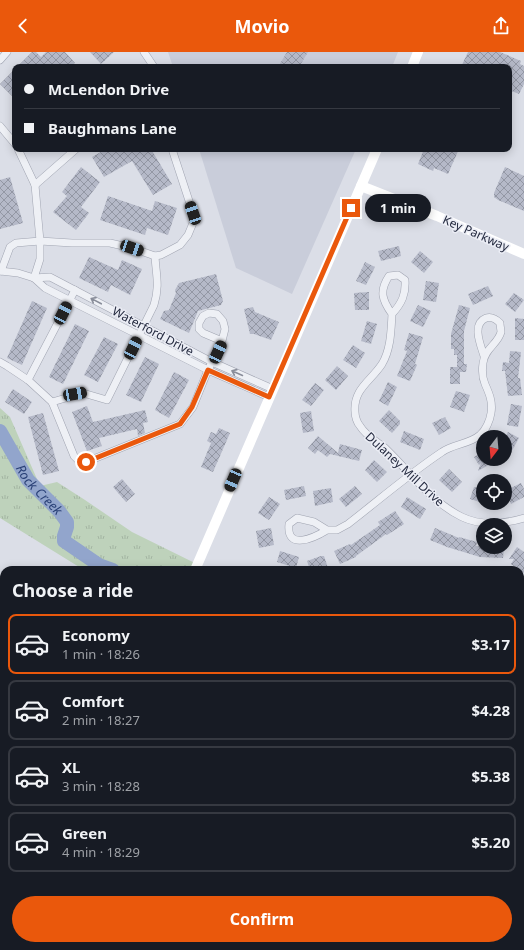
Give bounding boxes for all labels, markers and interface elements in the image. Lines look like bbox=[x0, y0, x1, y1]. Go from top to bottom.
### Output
text: Movio bbox=[235, 14, 289, 38]
icon: back bbox=[12, 15, 34, 37]
icon: share bbox=[490, 15, 512, 37]
text: McLendon Drive bbox=[48, 79, 169, 99]
text: Baughmans Lane bbox=[48, 118, 177, 138]
callout: 1 min bbox=[365, 194, 431, 222]
route end bbox=[342, 199, 360, 217]
text: 1 min bbox=[380, 199, 416, 217]
car bbox=[183, 200, 203, 226]
street label: Key Parkway bbox=[440, 211, 513, 256]
car bbox=[119, 238, 145, 258]
one-way arrow bbox=[90, 297, 102, 305]
car bbox=[52, 300, 74, 326]
street label: Waterford Drive bbox=[109, 302, 197, 360]
car bbox=[122, 335, 144, 361]
car bbox=[207, 339, 229, 365]
one-way arrow bbox=[231, 369, 243, 376]
car bbox=[62, 386, 88, 402]
street label: Dulaney Mill Drive bbox=[362, 428, 448, 510]
north arrow bbox=[476, 430, 512, 466]
map controls bbox=[476, 430, 512, 554]
route start bbox=[77, 453, 95, 471]
water label: Rock Creek bbox=[12, 461, 67, 519]
car bbox=[223, 467, 243, 493]
button: locate bbox=[476, 474, 512, 510]
button: layers bbox=[476, 518, 512, 554]
text: Choose a ride bbox=[12, 578, 133, 602]
text: Economy bbox=[62, 625, 130, 645]
icon: car bbox=[14, 626, 50, 662]
text: $3.17 bbox=[471, 634, 510, 654]
text: 1 min · 18:26 bbox=[62, 645, 140, 663]
text: Comfort bbox=[62, 691, 124, 711]
icon: car bbox=[14, 692, 50, 728]
text: $4.28 bbox=[471, 700, 510, 720]
text: 2 min · 18:27 bbox=[62, 711, 140, 729]
text: XL bbox=[62, 757, 80, 777]
icon: car bbox=[14, 758, 50, 794]
text: $5.38 bbox=[471, 766, 510, 786]
text: 3 min · 18:28 bbox=[62, 777, 140, 795]
text: Green bbox=[62, 823, 107, 843]
icon: car bbox=[14, 824, 50, 860]
text: $5.20 bbox=[471, 832, 510, 852]
text: 4 min · 18:29 bbox=[62, 843, 140, 861]
button: Confirm bbox=[12, 896, 512, 942]

